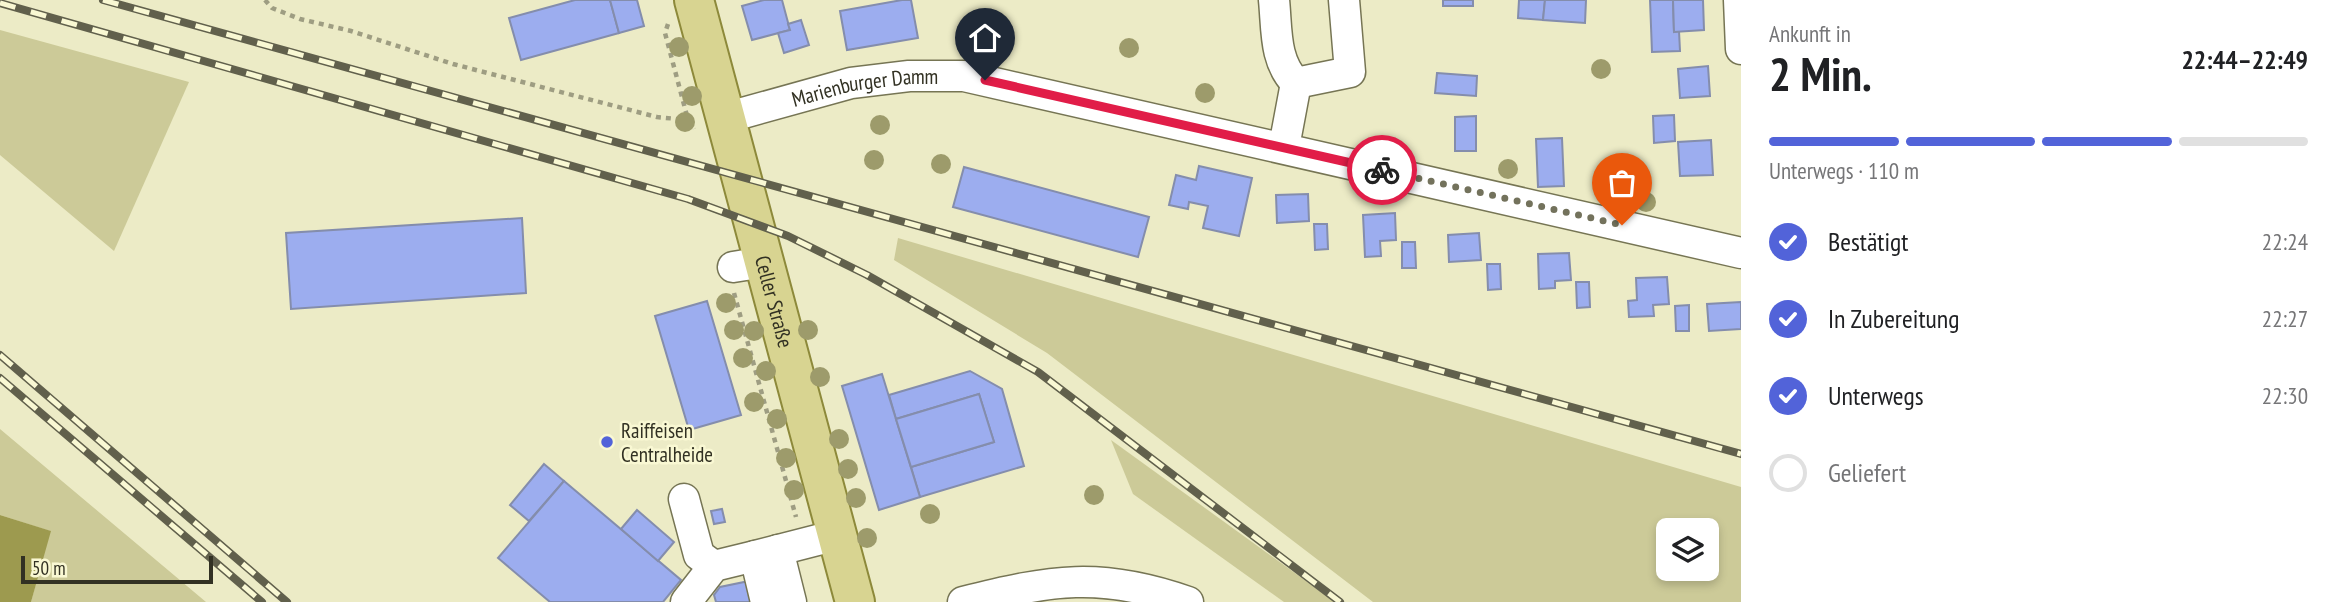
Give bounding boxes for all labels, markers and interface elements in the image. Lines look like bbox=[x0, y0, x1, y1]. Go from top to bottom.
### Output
pin bbox=[955, 8, 1015, 80]
icon: home bbox=[966, 19, 1004, 57]
text: Ankunft in bbox=[1769, 19, 1851, 48]
text: 22:44–22:49 bbox=[2181, 43, 2308, 76]
text: 2 Min. bbox=[1769, 44, 1872, 104]
street label: Marienburger Damm bbox=[788, 62, 938, 112]
courier bbox=[1347, 135, 1417, 205]
icon: bike bbox=[1363, 151, 1401, 189]
pin bbox=[1592, 153, 1652, 225]
text: Unterwegs · 110 m bbox=[1769, 156, 1919, 185]
icon: bag bbox=[1603, 164, 1641, 202]
icon: check bbox=[1769, 223, 1807, 261]
text: Bestätigt bbox=[1828, 225, 1909, 258]
text: 22:24 bbox=[2262, 227, 2308, 256]
street label: Celler Straße bbox=[749, 252, 800, 350]
icon: check bbox=[1769, 300, 1807, 338]
text: In Zubereitung bbox=[1828, 302, 1959, 335]
text: 22:27 bbox=[2262, 304, 2308, 333]
icon: check bbox=[1769, 377, 1807, 415]
text: Unterwegs bbox=[1828, 379, 1923, 412]
text: 22:30 bbox=[2262, 381, 2308, 410]
place label: Raiffeisen Centralheide bbox=[621, 417, 713, 468]
marker: Raiffeisen Centralheide bbox=[599, 434, 615, 450]
text: Geliefert bbox=[1828, 456, 1906, 489]
map controls bbox=[1656, 518, 1719, 581]
button: layers bbox=[1656, 518, 1719, 581]
scale bar bbox=[21, 553, 214, 585]
text: 50 m bbox=[32, 556, 66, 580]

